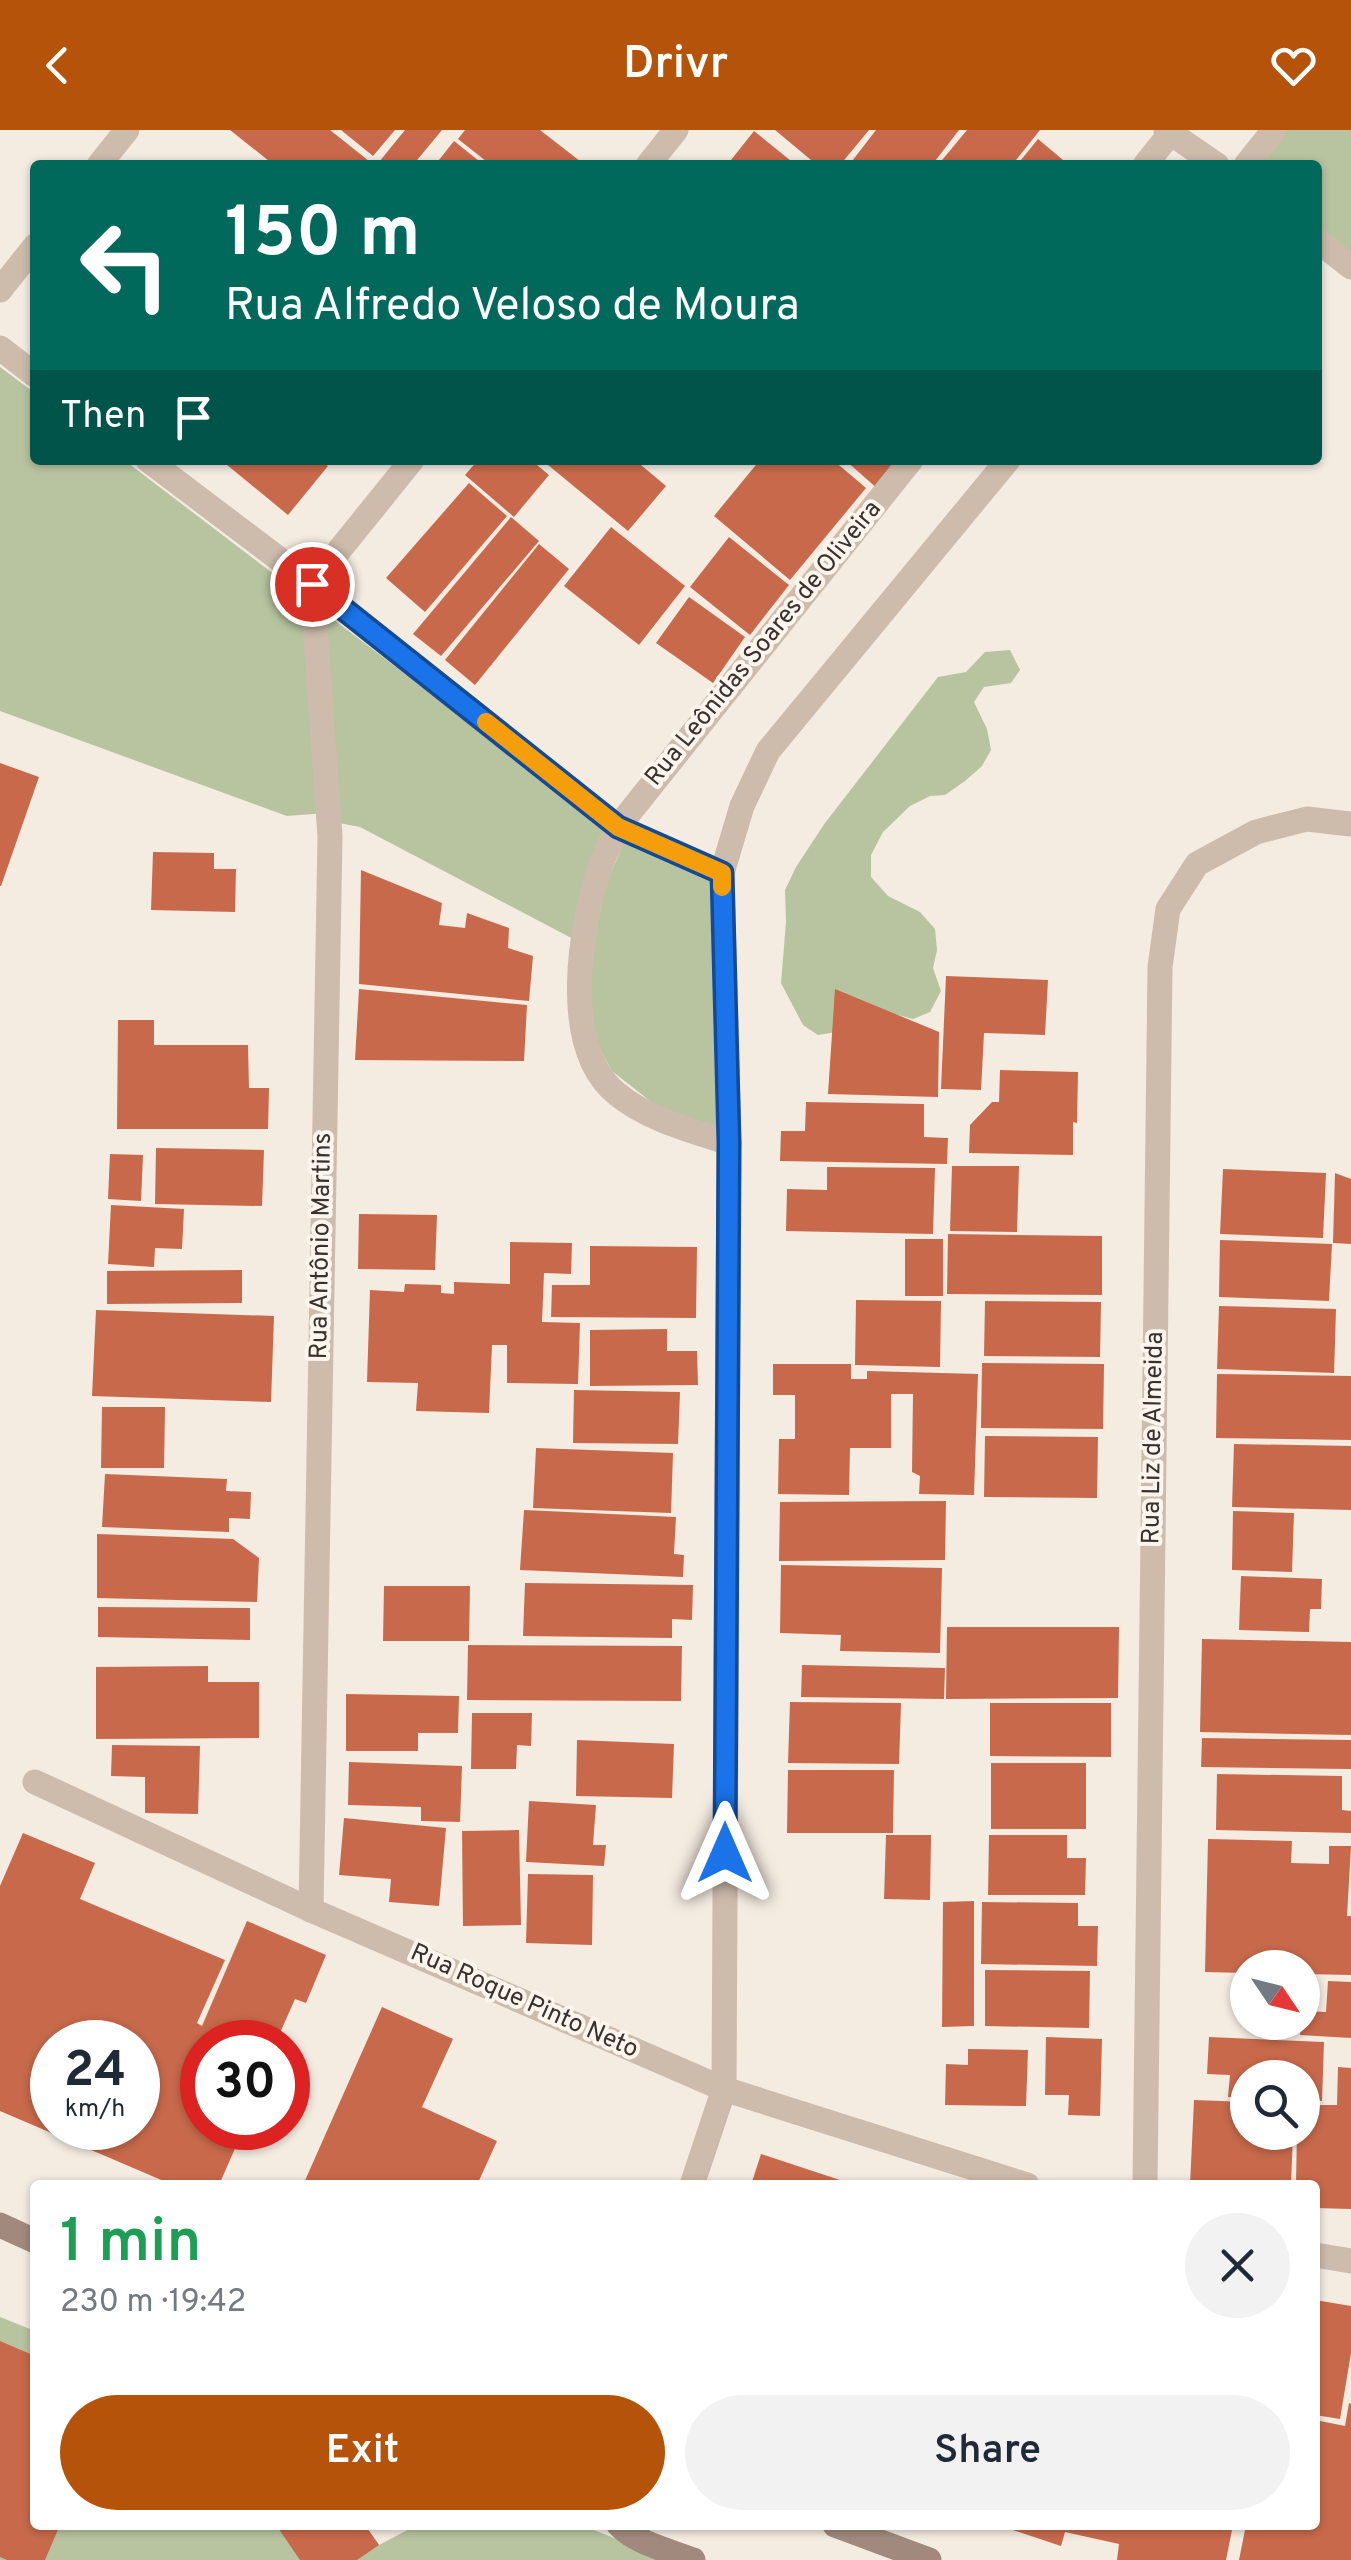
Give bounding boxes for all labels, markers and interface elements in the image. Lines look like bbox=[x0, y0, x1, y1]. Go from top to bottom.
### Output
text: Drivr bbox=[623, 37, 728, 94]
icon: back bbox=[30, 38, 85, 93]
icon: heart bbox=[1266, 38, 1321, 93]
text: 150 m bbox=[225, 192, 420, 281]
icon: left bbox=[60, 200, 190, 330]
text: Rua Alfredo Veloso de Moura bbox=[225, 279, 800, 336]
icon: arrive bbox=[166, 390, 221, 445]
text: Then bbox=[60, 393, 146, 442]
street label: Rua Leônidas Soares de Oliveira bbox=[639, 495, 889, 793]
pin bbox=[270, 542, 355, 627]
icon: arrive bbox=[285, 557, 340, 612]
street label: Rua Antônio Martins bbox=[304, 1132, 340, 1360]
street label: Rua Liz de Almeida bbox=[1136, 1331, 1172, 1545]
position arrow bbox=[673, 1801, 777, 1905]
street label: Rua Roque Pinto Neto bbox=[405, 1937, 643, 2067]
north arrow bbox=[1230, 1950, 1320, 2040]
map controls bbox=[1230, 1950, 1320, 2150]
speed limit sign: 30 bbox=[180, 2020, 310, 2150]
text: 24 bbox=[64, 2041, 126, 2104]
button: search bbox=[1230, 2060, 1320, 2150]
text: km/h bbox=[65, 2094, 125, 2126]
text: 1 min bbox=[60, 2207, 201, 2283]
button: close bbox=[1185, 2213, 1290, 2318]
text: 230 m · 19:42 bbox=[60, 2283, 246, 2323]
button: Exit bbox=[60, 2395, 665, 2510]
button: Share bbox=[685, 2395, 1290, 2510]

